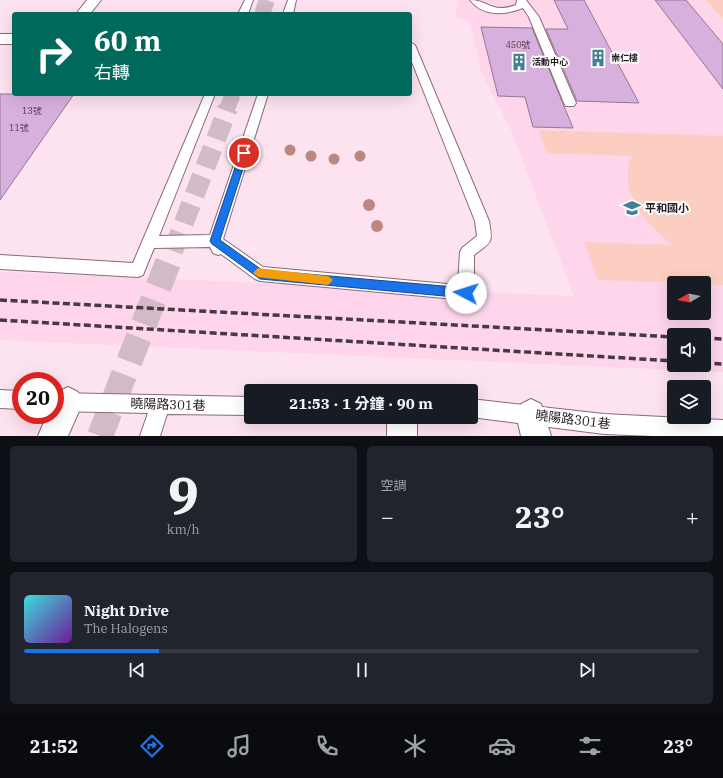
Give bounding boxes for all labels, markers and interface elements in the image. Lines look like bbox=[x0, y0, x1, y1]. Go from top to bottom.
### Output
text: 60 m bbox=[94, 22, 161, 59]
icon: right bbox=[28, 28, 80, 80]
house number: 450號 bbox=[505, 39, 531, 50]
building icon: 崇仁樓 bbox=[588, 48, 608, 68]
building icon: 活動中心 bbox=[509, 52, 529, 72]
place label: 崇仁樓 bbox=[611, 52, 638, 63]
place label: 活動中心 bbox=[532, 56, 568, 67]
text: 右轉 bbox=[94, 61, 130, 84]
house number: 13號 bbox=[22, 105, 42, 116]
house number: 11號 bbox=[9, 122, 29, 133]
pin bbox=[227, 136, 261, 170]
icon: arrive bbox=[233, 142, 255, 164]
school or university icon: 平和國小 bbox=[622, 198, 642, 218]
place label: 平和國小 bbox=[645, 201, 689, 215]
position arrow bbox=[445, 272, 487, 314]
north arrow bbox=[667, 276, 711, 320]
map controls bbox=[667, 276, 711, 424]
button: sound bbox=[667, 328, 711, 372]
speed limit sign: 20 bbox=[12, 372, 64, 424]
button: layers bbox=[667, 380, 711, 424]
text: 21:53 · 1 分鐘 · 90 m bbox=[289, 394, 433, 413]
street label: 曉陽路301巷 bbox=[130, 395, 206, 414]
street label: 曉陽路301巷 bbox=[534, 406, 611, 433]
text: 9 bbox=[168, 461, 199, 528]
text: 空調 bbox=[381, 477, 407, 494]
text: 23° bbox=[515, 497, 565, 536]
text: − bbox=[381, 502, 394, 531]
text: + bbox=[686, 502, 699, 531]
text: km/h bbox=[167, 521, 200, 538]
text: Night Drive bbox=[84, 601, 169, 620]
text: The Halogens bbox=[84, 620, 168, 637]
icon: previous bbox=[126, 659, 148, 681]
icon: pause bbox=[351, 659, 373, 681]
icon: next bbox=[576, 659, 598, 681]
icon: directions bbox=[138, 732, 166, 760]
icon: music bbox=[225, 732, 253, 760]
icon: phone bbox=[313, 732, 341, 760]
icon: climate bbox=[401, 732, 429, 760]
icon: car bbox=[488, 732, 516, 760]
icon: filters bbox=[576, 732, 604, 760]
text: 21:52 bbox=[30, 735, 78, 758]
text: 23° bbox=[663, 735, 693, 758]

